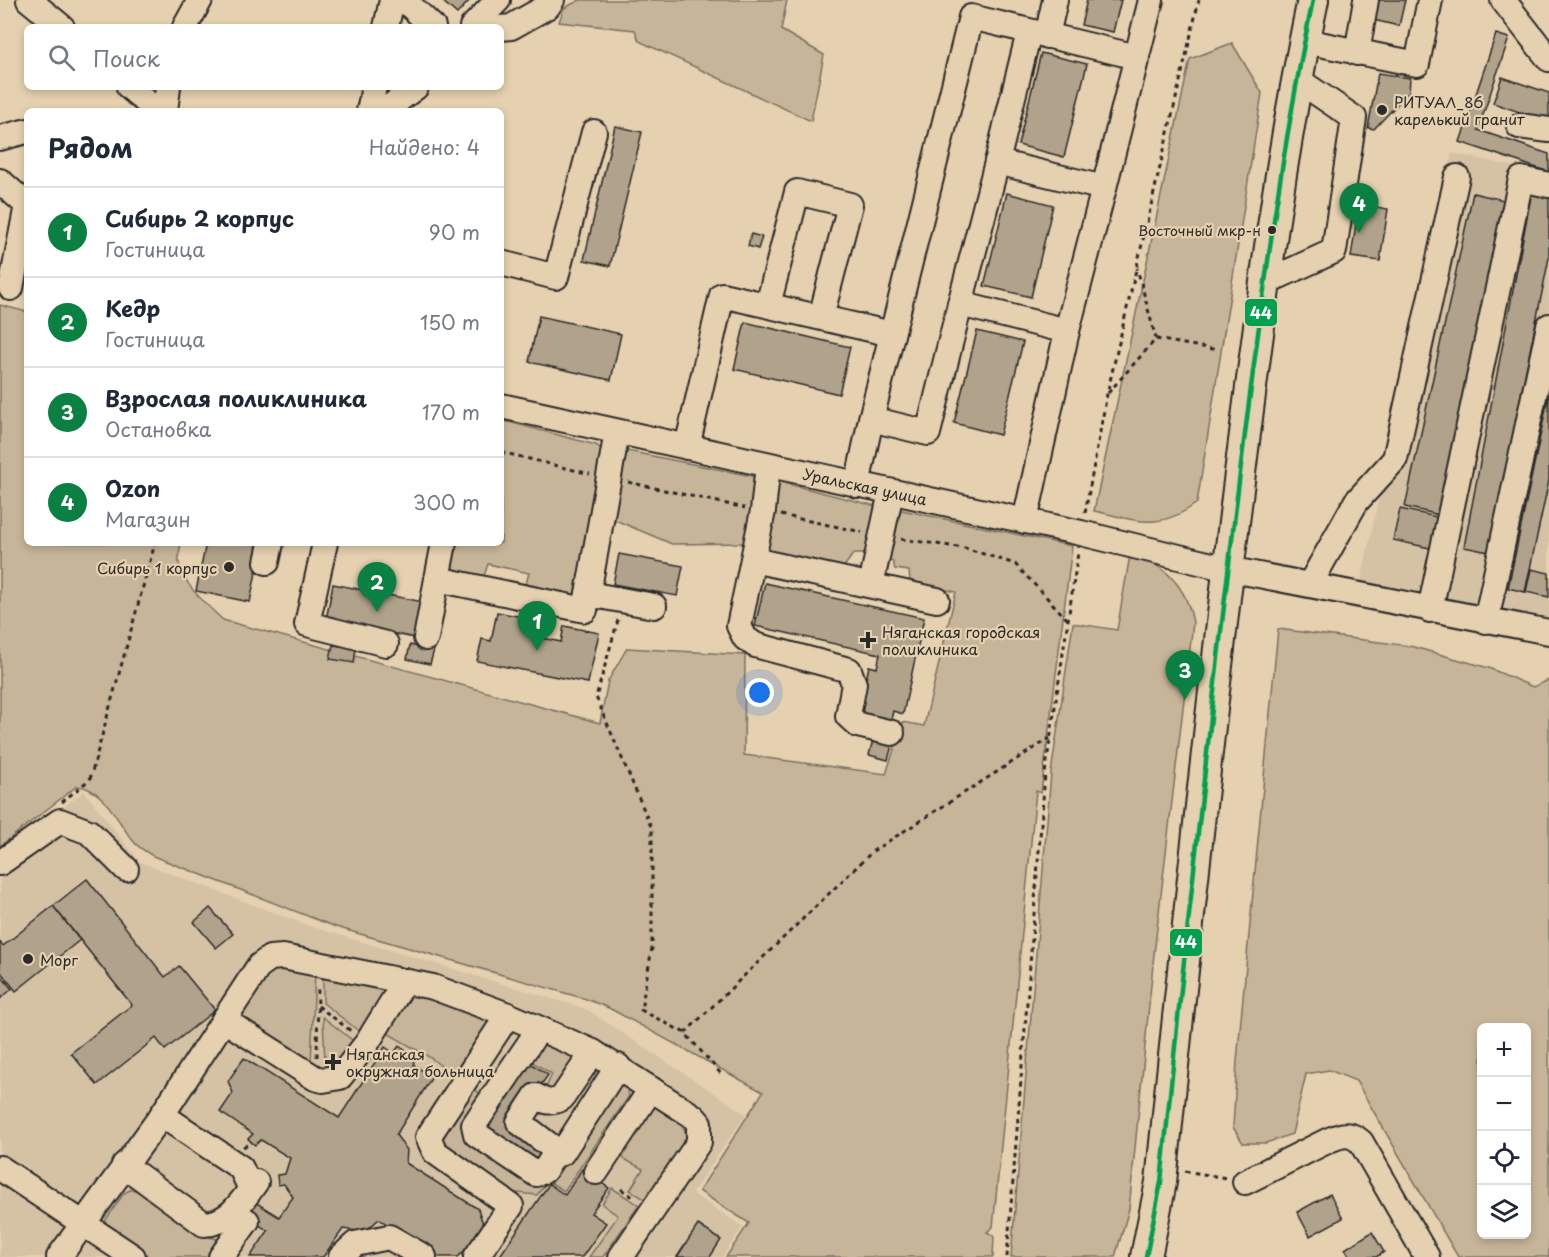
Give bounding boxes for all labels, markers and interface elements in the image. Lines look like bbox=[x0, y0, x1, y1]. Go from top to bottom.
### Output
search box bbox=[24, 24, 504, 90]
icon: search bbox=[45, 41, 78, 74]
text: Поиск bbox=[93, 41, 160, 74]
place label: РИТУАЛ_86 карелький гранит bbox=[1394, 90, 1525, 130]
marker: РИТУАЛ_86 карелький гранит bbox=[1375, 103, 1389, 117]
text: Рядом bbox=[48, 128, 133, 167]
text: Найдено: 4 bbox=[369, 132, 480, 162]
pin: 4 bbox=[1340, 184, 1378, 233]
text: Сибирь 2 корпус bbox=[105, 201, 294, 234]
text: 1 bbox=[63, 217, 72, 247]
text: 90 m bbox=[429, 217, 480, 247]
place label: Восточный мкр-н bbox=[1138, 220, 1261, 241]
marker: Восточный мкр-н bbox=[1266, 224, 1278, 236]
text: Гостиница bbox=[105, 234, 205, 264]
text: Кедр bbox=[105, 291, 160, 324]
line badge: 44 bbox=[1244, 298, 1278, 327]
text: 44 bbox=[1250, 300, 1272, 324]
text: 2 bbox=[60, 307, 75, 337]
text: 150 m bbox=[420, 307, 480, 337]
text: Гостиница bbox=[105, 324, 205, 354]
text: Взрослая поликлиника bbox=[105, 381, 367, 414]
text: 3 bbox=[61, 397, 74, 427]
text: 170 m bbox=[422, 397, 480, 427]
text: Остановка bbox=[105, 414, 211, 444]
street label: Уральская улица bbox=[801, 462, 930, 510]
text: Ozon bbox=[105, 471, 160, 504]
text: 4 bbox=[61, 487, 74, 517]
text: 300 m bbox=[413, 487, 480, 517]
text: Магазин bbox=[105, 504, 191, 534]
place label: Сибирь 1 корпус bbox=[97, 556, 217, 579]
marker: Сибирь 1 корпус bbox=[222, 560, 236, 574]
pin: 2 bbox=[358, 562, 397, 612]
pin: 1 bbox=[518, 602, 556, 651]
place label: Няганская городская поликлиника bbox=[882, 620, 1040, 660]
marker: Няганская городская поликлиника bbox=[859, 631, 877, 649]
pin: 3 bbox=[1166, 650, 1204, 700]
your location bbox=[745, 678, 774, 707]
line badge: 44 bbox=[1169, 928, 1203, 957]
text: 44 bbox=[1175, 929, 1197, 953]
place label: Морг bbox=[40, 948, 78, 971]
marker: Морг bbox=[21, 952, 35, 966]
map controls bbox=[1477, 1023, 1531, 1239]
button: + bbox=[1477, 1023, 1531, 1077]
place label: Няганская окружная больница bbox=[346, 1042, 495, 1082]
marker: Няганская окружная больница bbox=[324, 1053, 342, 1071]
button: − bbox=[1477, 1077, 1531, 1131]
button: locate bbox=[1477, 1131, 1531, 1185]
button: layers bbox=[1477, 1185, 1531, 1239]

